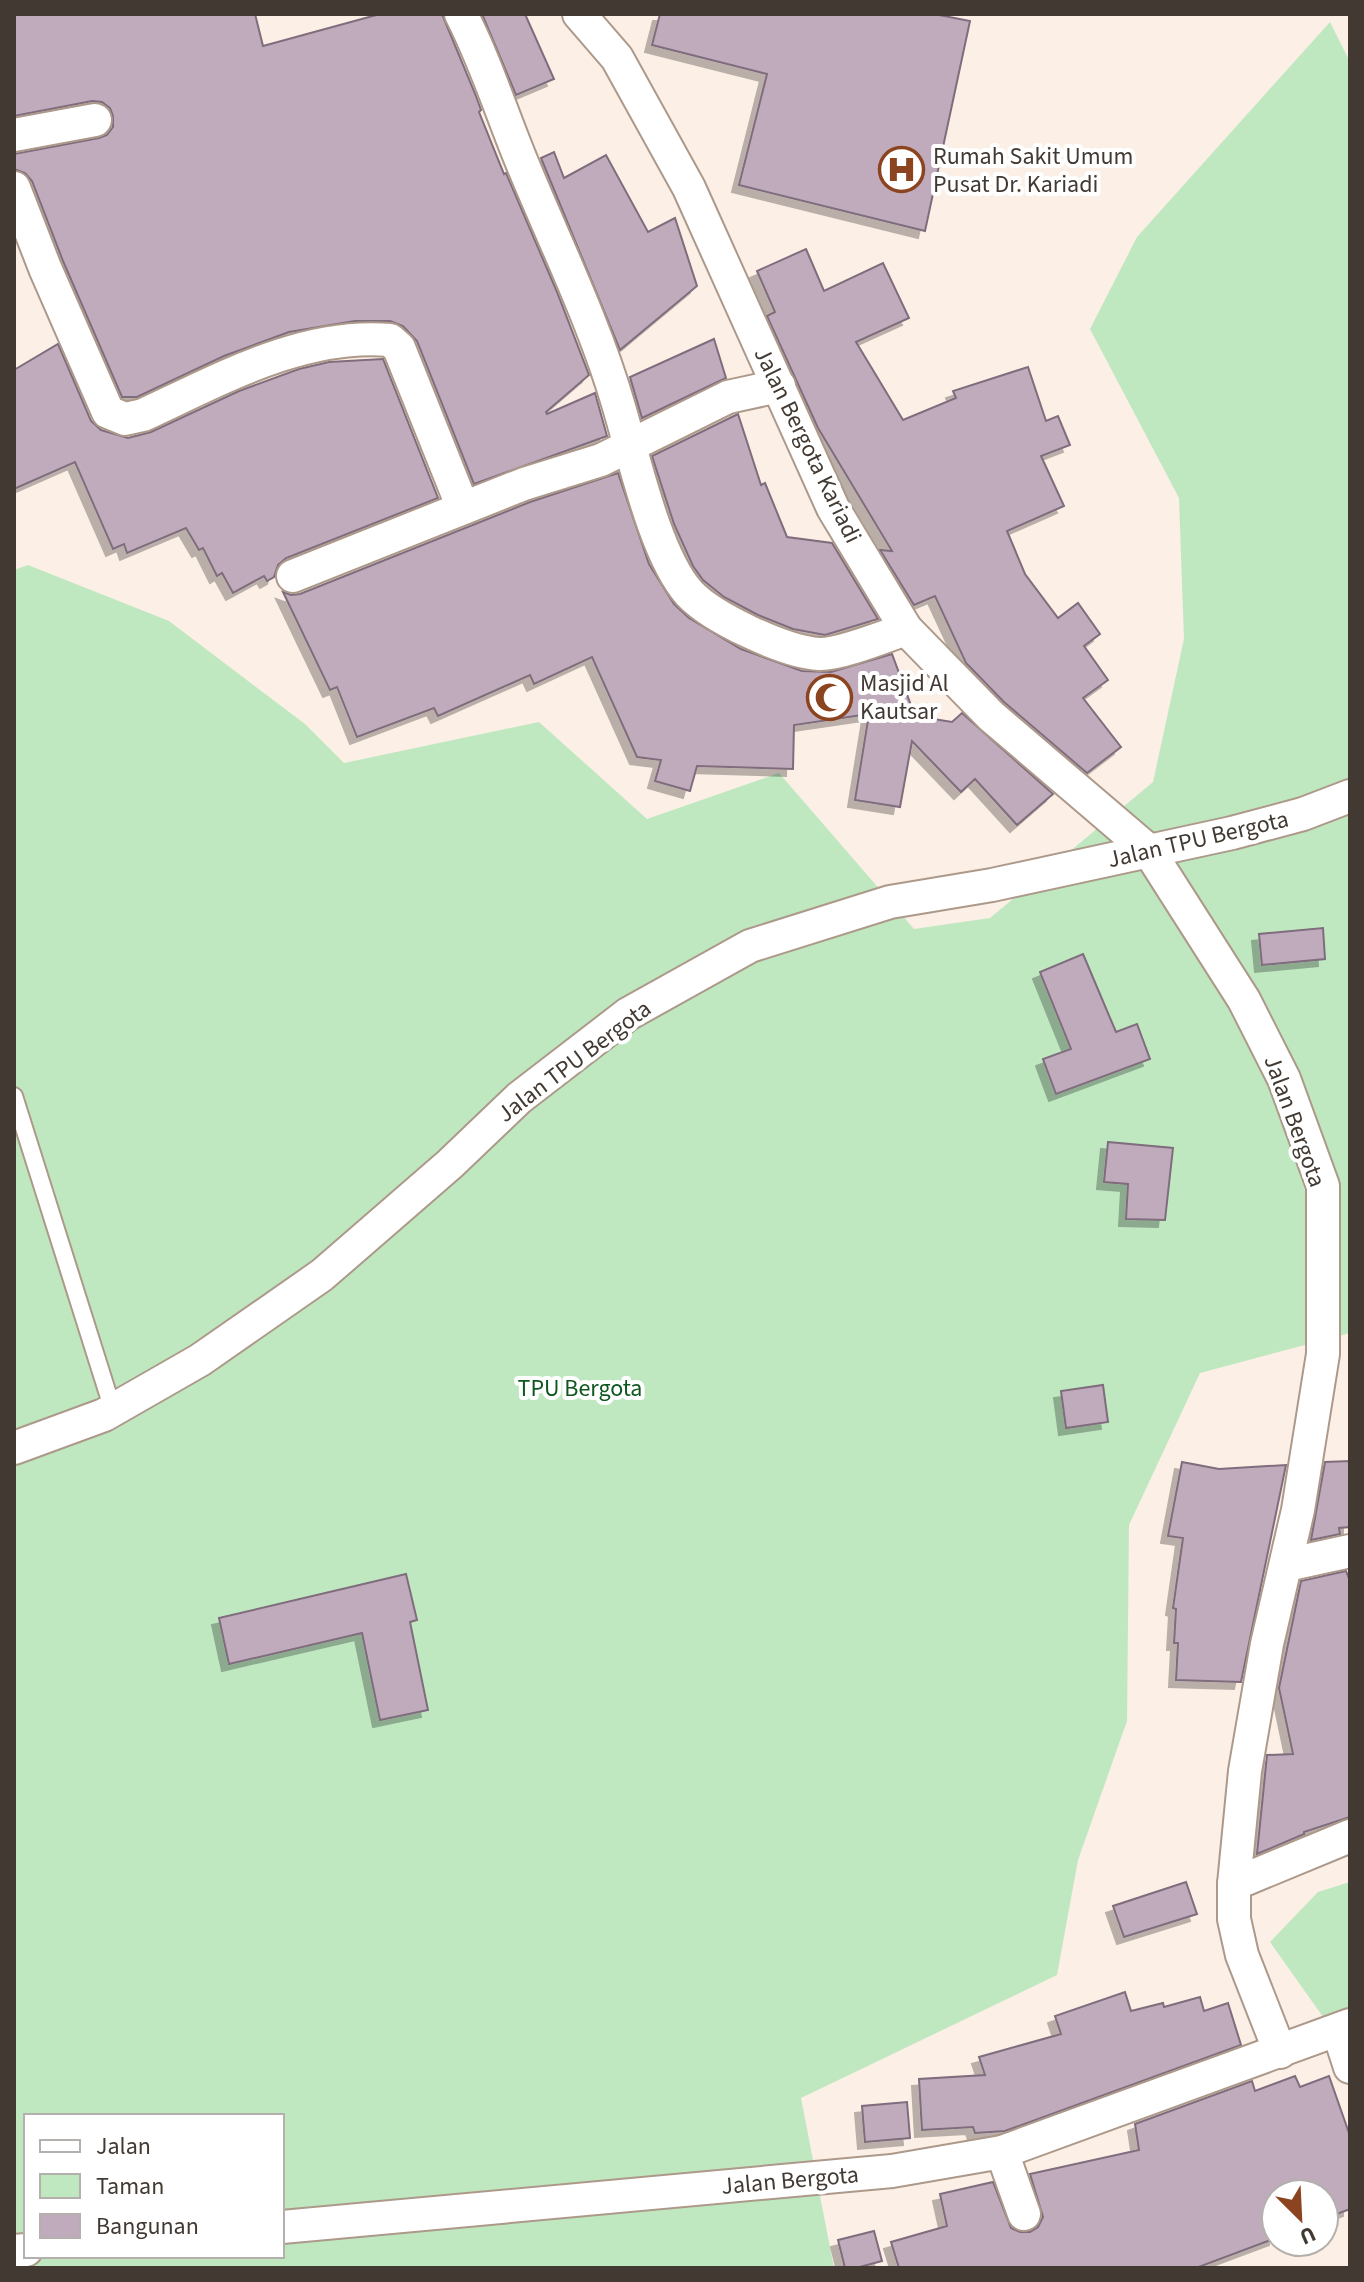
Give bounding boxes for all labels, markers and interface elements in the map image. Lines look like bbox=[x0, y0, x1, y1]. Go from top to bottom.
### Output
place label: Rumah Sakit Umum Pusat Dr. Kariadi bbox=[933, 139, 1134, 202]
hospital icon: Rumah Sakit Umum Pusat Dr. Kariadi bbox=[878, 146, 926, 194]
street label: Jalan Bergota Kariadi bbox=[745, 341, 870, 549]
place label: Masjid Al Kautsar bbox=[860, 666, 949, 729]
mosque icon: Masjid Al Kautsar bbox=[805, 673, 853, 721]
street label: Jalan TPU Bergota bbox=[1104, 802, 1292, 877]
street label: Jalan TPU Bergota bbox=[490, 992, 659, 1131]
street label: Jalan Bergota bbox=[1255, 1050, 1335, 1192]
park label: TPU Bergota bbox=[518, 1371, 642, 1406]
legend bbox=[24, 2114, 284, 2258]
text: Jalan bbox=[96, 2129, 151, 2164]
street label: Jalan Bergota bbox=[720, 2157, 860, 2204]
text: Taman bbox=[96, 2169, 164, 2204]
north arrow bbox=[1260, 2178, 1340, 2258]
text: Bangunan bbox=[96, 2209, 199, 2244]
text: U bbox=[1295, 2218, 1321, 2253]

